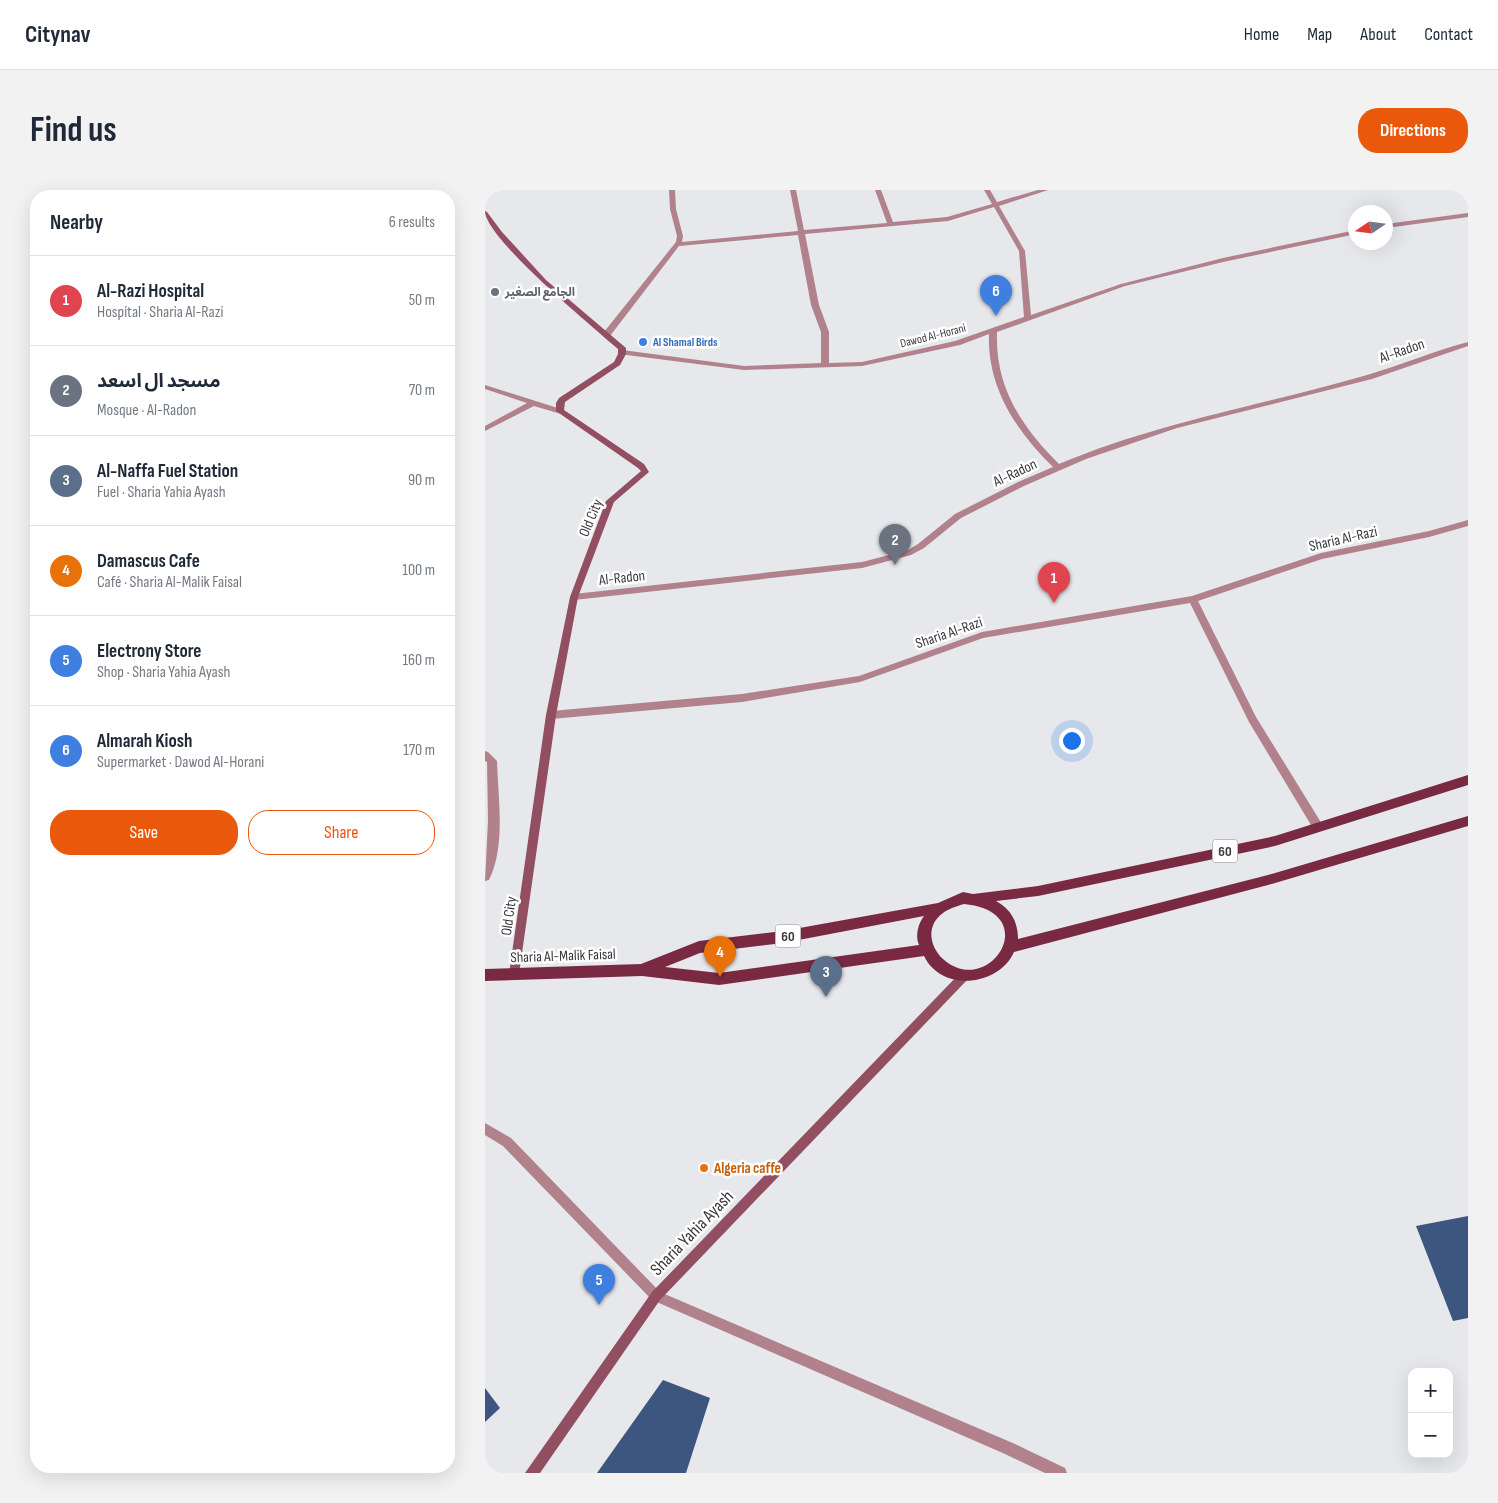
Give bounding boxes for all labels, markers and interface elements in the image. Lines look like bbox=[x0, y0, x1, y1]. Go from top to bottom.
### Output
text: Citynav bbox=[25, 20, 91, 49]
text: Home bbox=[1244, 24, 1279, 45]
text: Map bbox=[1307, 24, 1332, 45]
text: About bbox=[1360, 24, 1396, 45]
text: Contact bbox=[1424, 24, 1473, 45]
button: Directions bbox=[1358, 108, 1468, 153]
text: Find us bbox=[30, 109, 117, 152]
north arrow bbox=[1348, 205, 1393, 250]
text: Nearby bbox=[50, 210, 103, 235]
text: 6 results bbox=[389, 213, 435, 232]
pin: 6 bbox=[980, 275, 1012, 316]
text: Al-Razi Hospital bbox=[97, 280, 204, 303]
place label: الجامع الصغير bbox=[504, 285, 575, 301]
marker: الجامع الصغير bbox=[489, 286, 501, 298]
text: 1 bbox=[63, 291, 69, 310]
text: 50 m bbox=[409, 291, 435, 310]
text: Hospital · Sharia Al-Razi bbox=[97, 303, 223, 322]
street label: Dawod Al-Horani bbox=[899, 321, 967, 351]
street label: Al-Radon bbox=[1376, 334, 1427, 368]
place label: Al Shamal Birds bbox=[652, 335, 718, 350]
marker: Al Shamal Birds bbox=[637, 336, 649, 348]
text: مسجد ال اسعد bbox=[97, 370, 220, 393]
text: 2 bbox=[62, 381, 70, 400]
text: 70 m bbox=[409, 381, 435, 400]
text: Mosque · Al-Radon bbox=[97, 401, 196, 420]
street label: Al-Radon bbox=[989, 455, 1040, 492]
text: Al-Naffa Fuel Station bbox=[97, 460, 238, 483]
text: 3 bbox=[62, 471, 70, 490]
text: 90 m bbox=[408, 471, 435, 490]
text: Fuel · Sharia Yahia Ayash bbox=[97, 483, 226, 502]
street label: Old City bbox=[575, 496, 607, 540]
street label: Sharia Al-Razi bbox=[1307, 522, 1379, 556]
pin: 2 bbox=[879, 524, 911, 565]
text: Damascus Cafe bbox=[97, 550, 200, 573]
text: 4 bbox=[62, 561, 70, 580]
text: 100 m bbox=[402, 561, 435, 580]
pin: 1 bbox=[1038, 562, 1070, 603]
street label: Al-Radon bbox=[597, 566, 646, 590]
text: Café · Sharia Al-Malik Faisal bbox=[97, 573, 242, 592]
street label: Sharia Al-Razi bbox=[913, 613, 985, 653]
text: Electrony Store bbox=[97, 640, 201, 663]
text: 5 bbox=[62, 651, 70, 670]
text: 160 m bbox=[402, 651, 435, 670]
text: Shop · Sharia Yahia Ayash bbox=[97, 663, 230, 682]
your location bbox=[1059, 728, 1085, 754]
text: Almarah Kiosh bbox=[97, 730, 193, 753]
text: 6 bbox=[62, 741, 70, 760]
text: 170 m bbox=[403, 741, 435, 760]
text: Supermarket · Dawod Al-Horani bbox=[97, 753, 264, 772]
button: Save bbox=[50, 810, 238, 855]
button: Share bbox=[248, 810, 435, 855]
road number: 60 bbox=[1213, 839, 1237, 862]
street label: Old City bbox=[497, 895, 521, 937]
road number: 60 bbox=[775, 924, 801, 948]
pin: 4 bbox=[704, 936, 736, 977]
street label: Sharia Al-Malik Faisal bbox=[510, 945, 616, 967]
pin: 3 bbox=[810, 956, 842, 997]
place label: Algeria caffe bbox=[713, 1159, 781, 1178]
marker: Algeria caffe bbox=[698, 1162, 710, 1174]
street label: Sharia Yahia Ayash bbox=[646, 1186, 738, 1280]
pin: 5 bbox=[583, 1264, 615, 1305]
map controls bbox=[1408, 1368, 1453, 1458]
button: + bbox=[1408, 1368, 1453, 1413]
button: − bbox=[1408, 1413, 1453, 1458]

